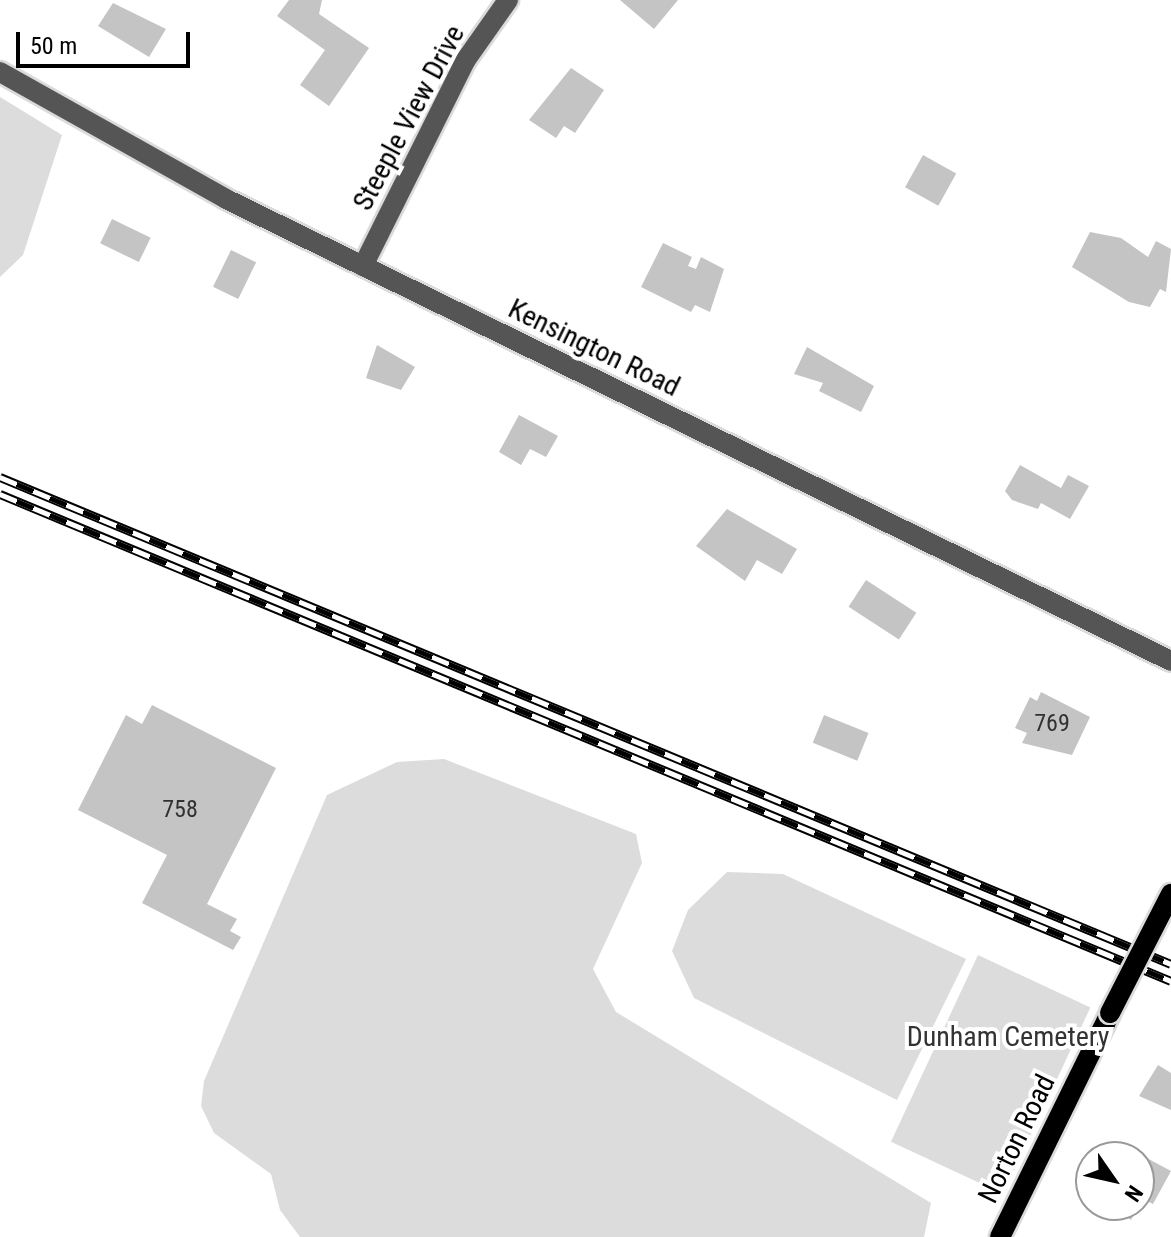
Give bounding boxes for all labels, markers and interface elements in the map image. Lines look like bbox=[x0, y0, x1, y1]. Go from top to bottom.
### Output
scale bar bbox=[20, 16, 194, 66]
street label: Steeple View Drive bbox=[346, 20, 472, 216]
text: 50 m bbox=[30, 32, 77, 60]
street label: Kensington Road bbox=[503, 292, 685, 404]
house number: 769 bbox=[1034, 710, 1070, 738]
house number: 758 bbox=[162, 796, 198, 824]
park label: Dunham Cemetery bbox=[907, 1020, 1109, 1054]
street label: Norton Road bbox=[971, 1069, 1063, 1209]
north arrow bbox=[1075, 1141, 1155, 1221]
text: N bbox=[1120, 1181, 1148, 1206]

